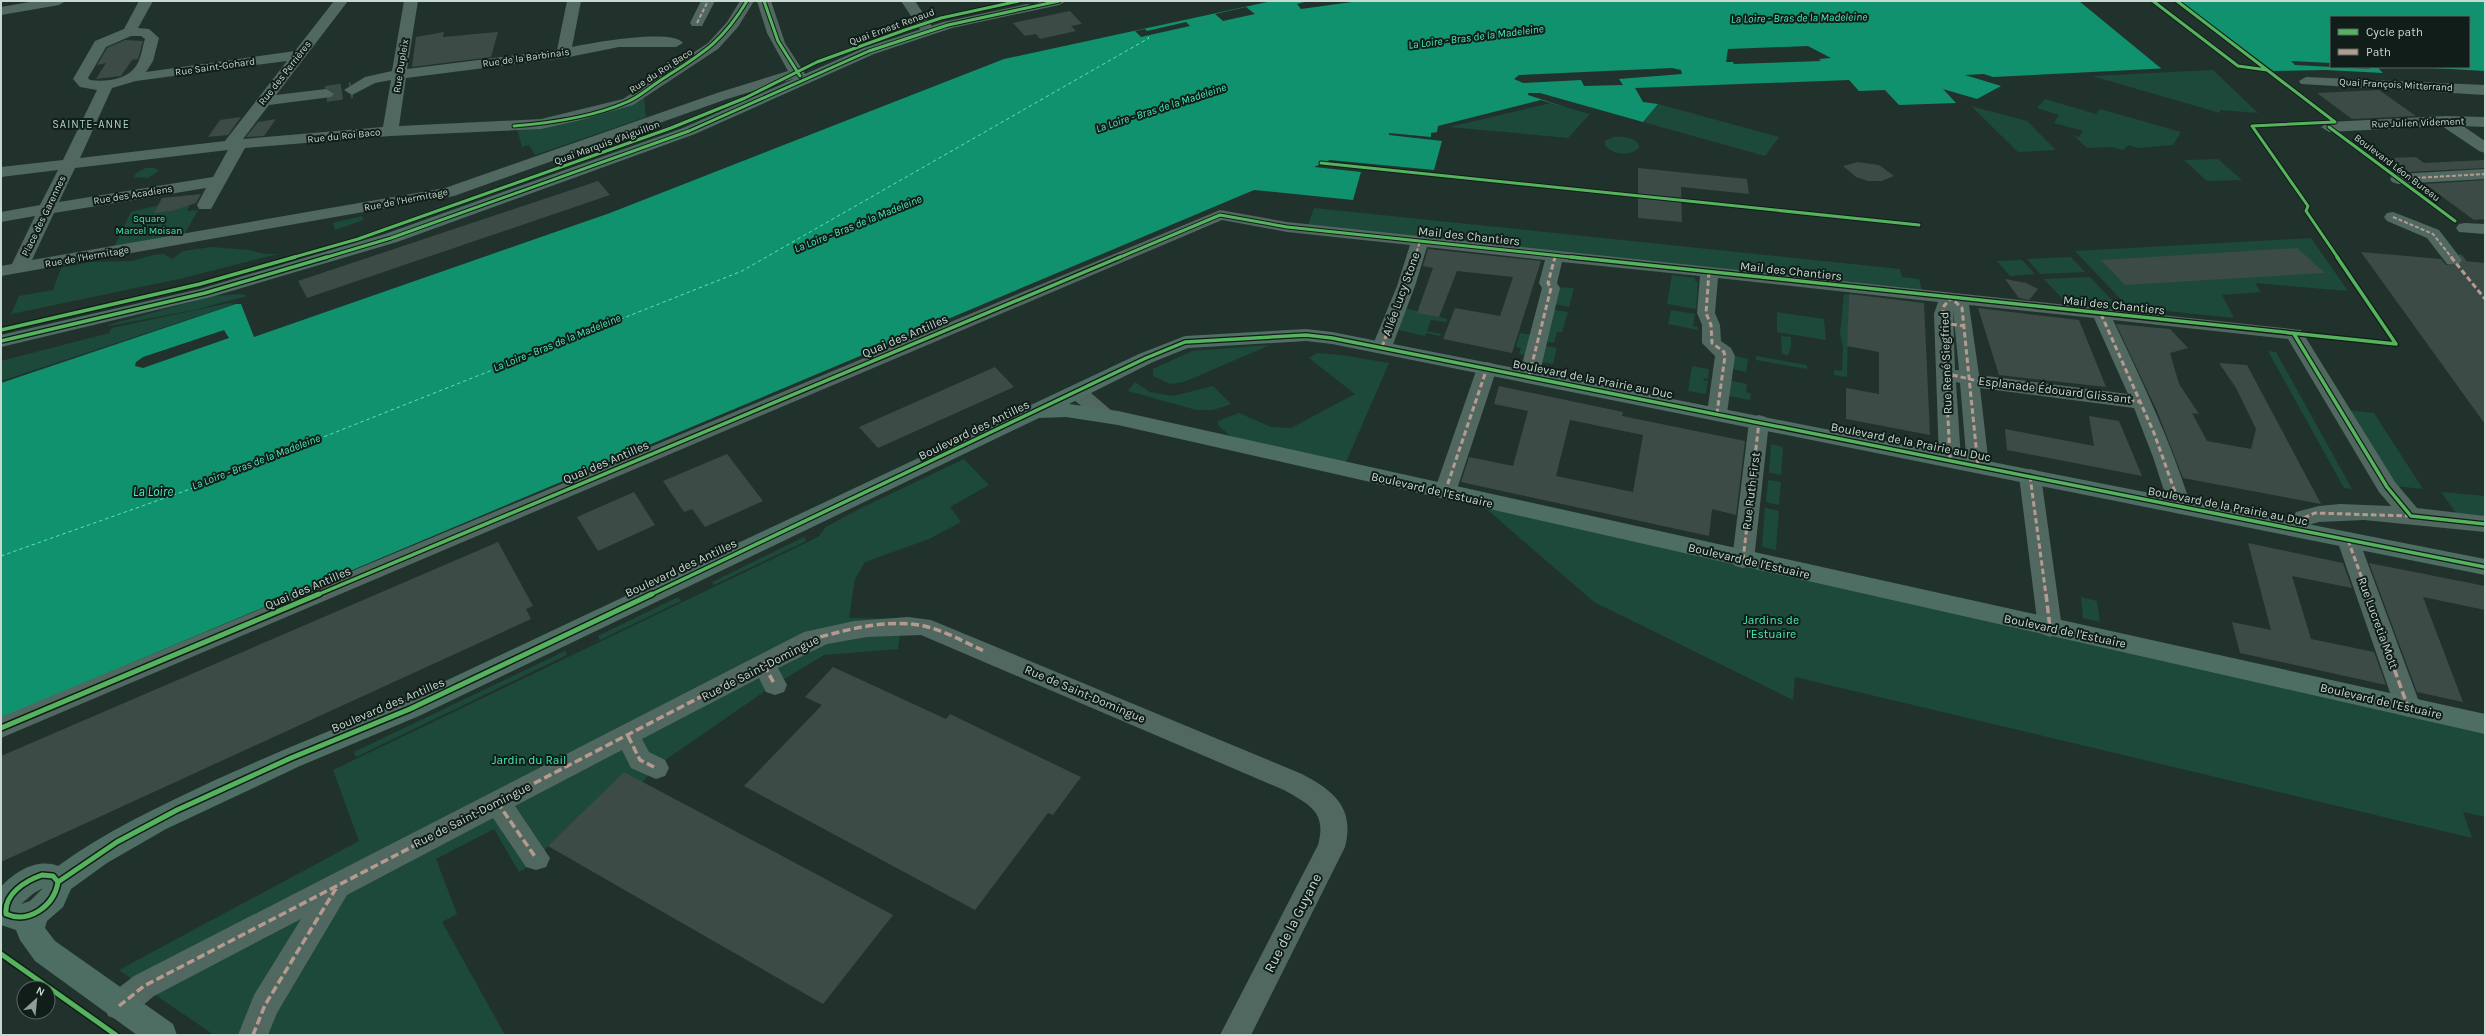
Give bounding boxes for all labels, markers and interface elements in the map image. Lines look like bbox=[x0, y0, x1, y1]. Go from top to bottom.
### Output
street label: Quai Ernest Renaud bbox=[848, 6, 936, 48]
water label: La Loire - Bras de la Madeleine bbox=[1731, 10, 1867, 26]
legend bbox=[2330, 16, 2470, 68]
water label: La Loire - Bras de la Madeleine bbox=[1408, 22, 1544, 52]
text: Cycle path bbox=[2366, 25, 2423, 39]
street label: Rue des Perrières bbox=[256, 38, 314, 108]
street label: Rue Dupleix bbox=[391, 38, 411, 94]
text: Path bbox=[2366, 45, 2391, 59]
street label: Rue de la Barbinais bbox=[482, 46, 570, 70]
street label: Rue du Roi Baco bbox=[627, 46, 695, 96]
street label: Rue Saint-Gohard bbox=[174, 55, 256, 79]
street label: Quai François Mitterrand bbox=[2339, 76, 2453, 94]
water label: La Loire - Bras de la Madeleine bbox=[1094, 81, 1228, 135]
street label: Rue Julien Videment bbox=[2371, 115, 2465, 131]
district label: SAINTE-ANNE bbox=[52, 118, 130, 131]
street label: Quai Marquis d'Aiguillon bbox=[553, 118, 661, 168]
street label: Rue du Roi Baco bbox=[307, 126, 381, 146]
street label: Boulevard Léon Bureau bbox=[2352, 132, 2442, 204]
street label: Place des Garennes bbox=[19, 174, 69, 258]
street label: Rue des Acadiens bbox=[92, 183, 174, 207]
street label: Rue de l'Hermitage bbox=[363, 186, 449, 214]
water label: La Loire - Bras de la Madeleine bbox=[792, 192, 924, 256]
park label: Square Marcel Moisan bbox=[116, 213, 182, 237]
street label: Mail des Chantiers bbox=[1417, 224, 1521, 248]
street label: Rue de l'Hermitage bbox=[44, 244, 130, 270]
street label: Allée Lucy Stone bbox=[1379, 250, 1423, 338]
street label: Mail des Chantiers bbox=[1739, 259, 1843, 283]
street label: Mail des Chantiers bbox=[2062, 293, 2166, 317]
water label: La Loire - Bras de la Madeleine bbox=[491, 311, 623, 375]
street label: Quai des Antilles bbox=[860, 312, 950, 360]
street label: Rue René Siegfried bbox=[1937, 312, 1955, 414]
street label: Boulevard de la Prairie au Duc bbox=[1512, 357, 1674, 401]
street label: Esplanade Édouard Glissant bbox=[1978, 373, 2133, 406]
street label: Boulevard des Antilles bbox=[916, 397, 1032, 463]
street label: Boulevard de la Prairie au Duc bbox=[1830, 420, 1992, 464]
water label: La Loire - Bras de la Madeleine bbox=[190, 431, 322, 493]
street label: Quai des Antilles bbox=[561, 438, 651, 486]
street label: Rue Ruth First bbox=[1739, 451, 1763, 531]
street label: Boulevard de l'Estuaire bbox=[1370, 469, 1494, 511]
water label: La Loire bbox=[133, 484, 173, 499]
street label: Boulevard de la Prairie au Duc bbox=[2147, 484, 2309, 528]
street label: Boulevard des Antilles bbox=[623, 536, 739, 600]
street label: Boulevard de l'Estuaire bbox=[1687, 540, 1811, 582]
street label: Quai des Antilles bbox=[263, 564, 353, 612]
street label: Rue Lucretia Mott bbox=[2355, 575, 2401, 671]
street label: Boulevard de l'Estuaire bbox=[2003, 611, 2127, 651]
park label: Jardins de l'Estuaire bbox=[1743, 613, 1799, 641]
street label: Rue de Saint-Domingue bbox=[699, 632, 821, 704]
street label: Rue de Saint-Domingue bbox=[1023, 662, 1147, 726]
street label: Boulevard des Antilles bbox=[329, 675, 447, 735]
street label: Boulevard de l'Estuaire bbox=[2319, 680, 2443, 722]
park label: Jardin du Rail bbox=[492, 753, 566, 767]
street label: Rue de Saint-Domingue bbox=[411, 779, 533, 851]
street label: Rue de la Guyane bbox=[1261, 871, 1325, 975]
north arrow bbox=[16, 980, 56, 1020]
text: N bbox=[34, 984, 47, 999]

